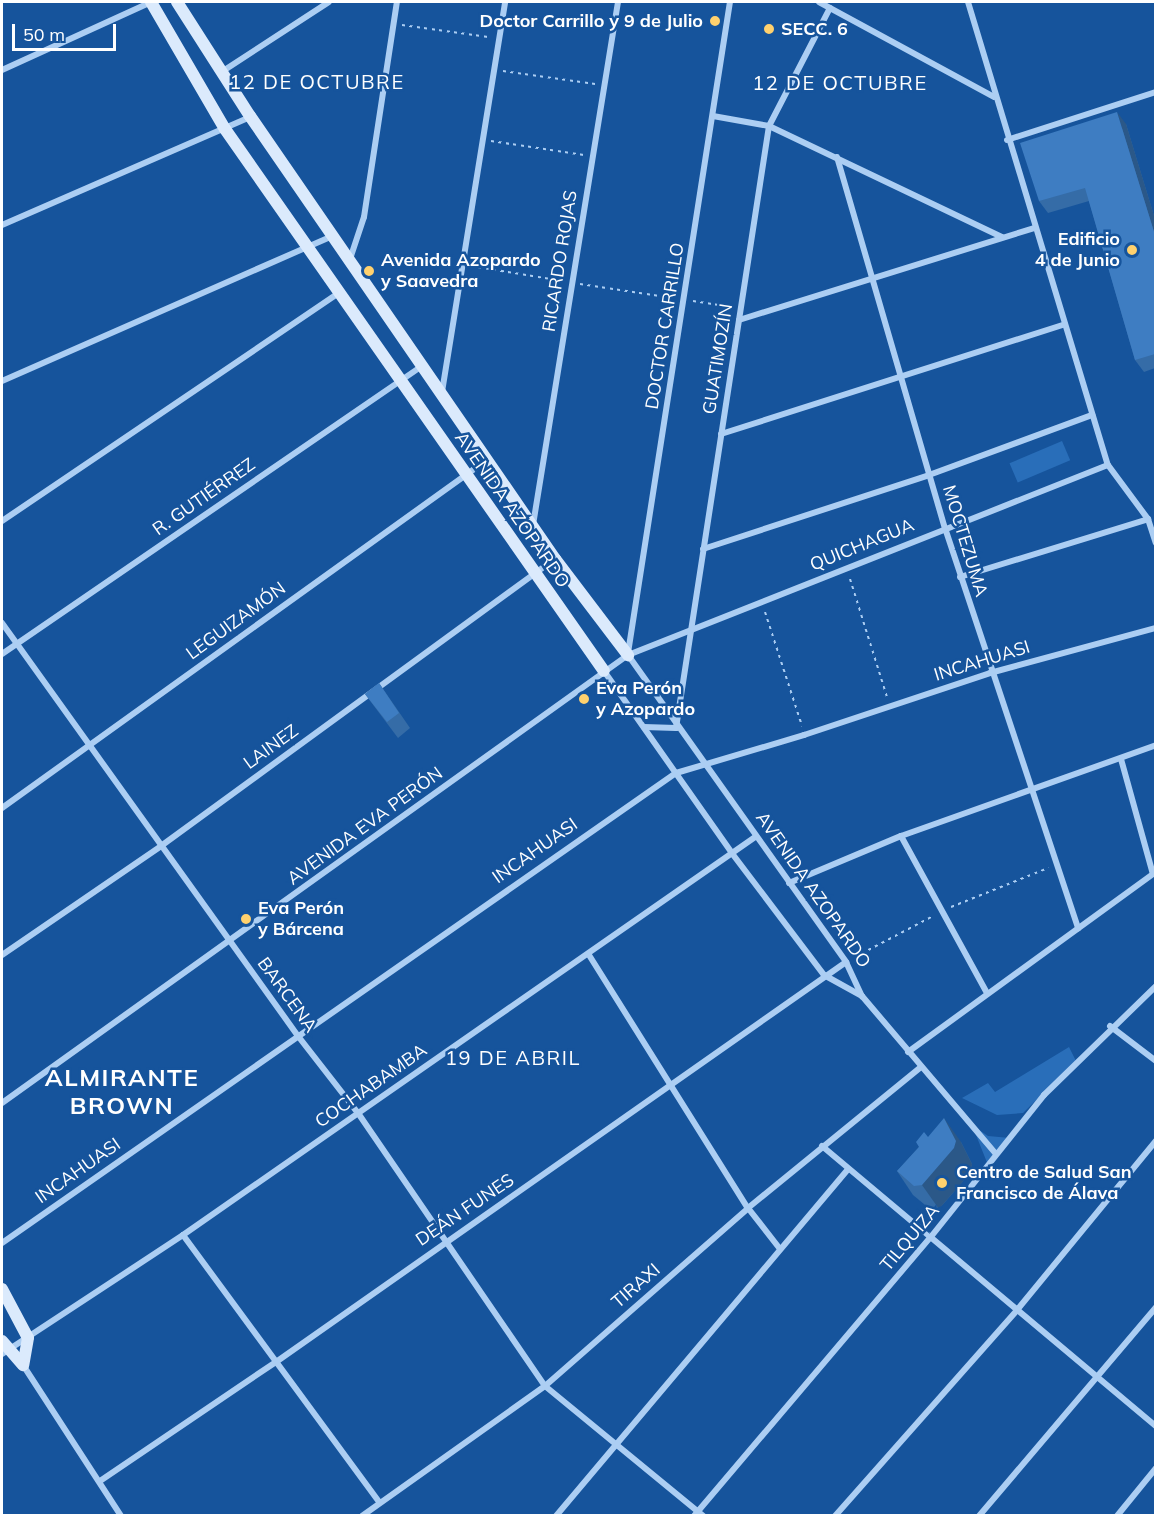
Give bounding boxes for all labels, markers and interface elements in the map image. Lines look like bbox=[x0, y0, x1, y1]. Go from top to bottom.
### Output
place label: Doctor Carrillo y 9 de Julio bbox=[479, 10, 703, 32]
scale bar bbox=[15, 12, 118, 50]
marker: Doctor Carrillo y 9 de Julio bbox=[708, 14, 722, 28]
place label: SECC. 6 bbox=[781, 18, 848, 40]
marker: SECC. 6 bbox=[762, 22, 776, 36]
text: 50 m bbox=[23, 23, 65, 46]
district label: 12 DE OCTUBRE bbox=[229, 69, 405, 93]
district label: 12 DE OCTUBRE bbox=[752, 70, 928, 94]
street label: RICARDO ROJAS bbox=[538, 189, 582, 333]
place label: Edificio 4 de Junio bbox=[1035, 229, 1120, 272]
street label: DOCTOR CARRILLO bbox=[641, 241, 689, 411]
marker: Edificio 4 de Junio bbox=[1125, 243, 1139, 257]
place label: Avenida Azopardo y Saavedra bbox=[381, 250, 541, 292]
marker: Avenida Azopardo y Saavedra bbox=[362, 264, 376, 278]
street label: GUATIMOZÍN bbox=[699, 302, 737, 416]
street label: AVENIDA AZOPARDO bbox=[450, 428, 574, 592]
street label: R. GUTIÉRREZ bbox=[149, 454, 259, 540]
street label: MOCTEZUMA bbox=[938, 483, 992, 599]
street label: QUICHAGUA bbox=[807, 514, 917, 576]
street label: LEGUIZAMÓN bbox=[182, 578, 290, 664]
street label: INCAHUASI bbox=[931, 636, 1033, 686]
place label: Eva Perón y Azopardo bbox=[596, 678, 695, 720]
marker: Eva Perón y Azopardo bbox=[577, 692, 591, 706]
street label: LAINEZ bbox=[240, 720, 302, 774]
street label: AVENIDA EVA PERÓN bbox=[283, 762, 447, 890]
street label: AVENIDA AZOPARDO bbox=[751, 808, 875, 972]
street label: INCAHUASI bbox=[488, 814, 582, 888]
place label: Eva Perón y Bárcena bbox=[258, 898, 344, 940]
marker: Eva Perón y Bárcena bbox=[239, 912, 253, 926]
street label: BARCENA bbox=[253, 953, 321, 1037]
street label: COCHABAMBA bbox=[311, 1040, 431, 1132]
district label: 19 DE ABRIL bbox=[445, 1045, 581, 1069]
district label: ALMIRANTE BROWN bbox=[45, 1064, 199, 1120]
street label: INCAHUASI bbox=[31, 1134, 125, 1208]
place label: Centro de Salud San Francisco de Álava bbox=[956, 1162, 1132, 1204]
street label: DEÁN FUNES bbox=[412, 1169, 518, 1251]
marker: Centro de Salud San Francisco de Álava bbox=[933, 1174, 951, 1192]
street label: TILQUIZA bbox=[876, 1200, 944, 1276]
street label: TIRAXI bbox=[607, 1259, 665, 1313]

